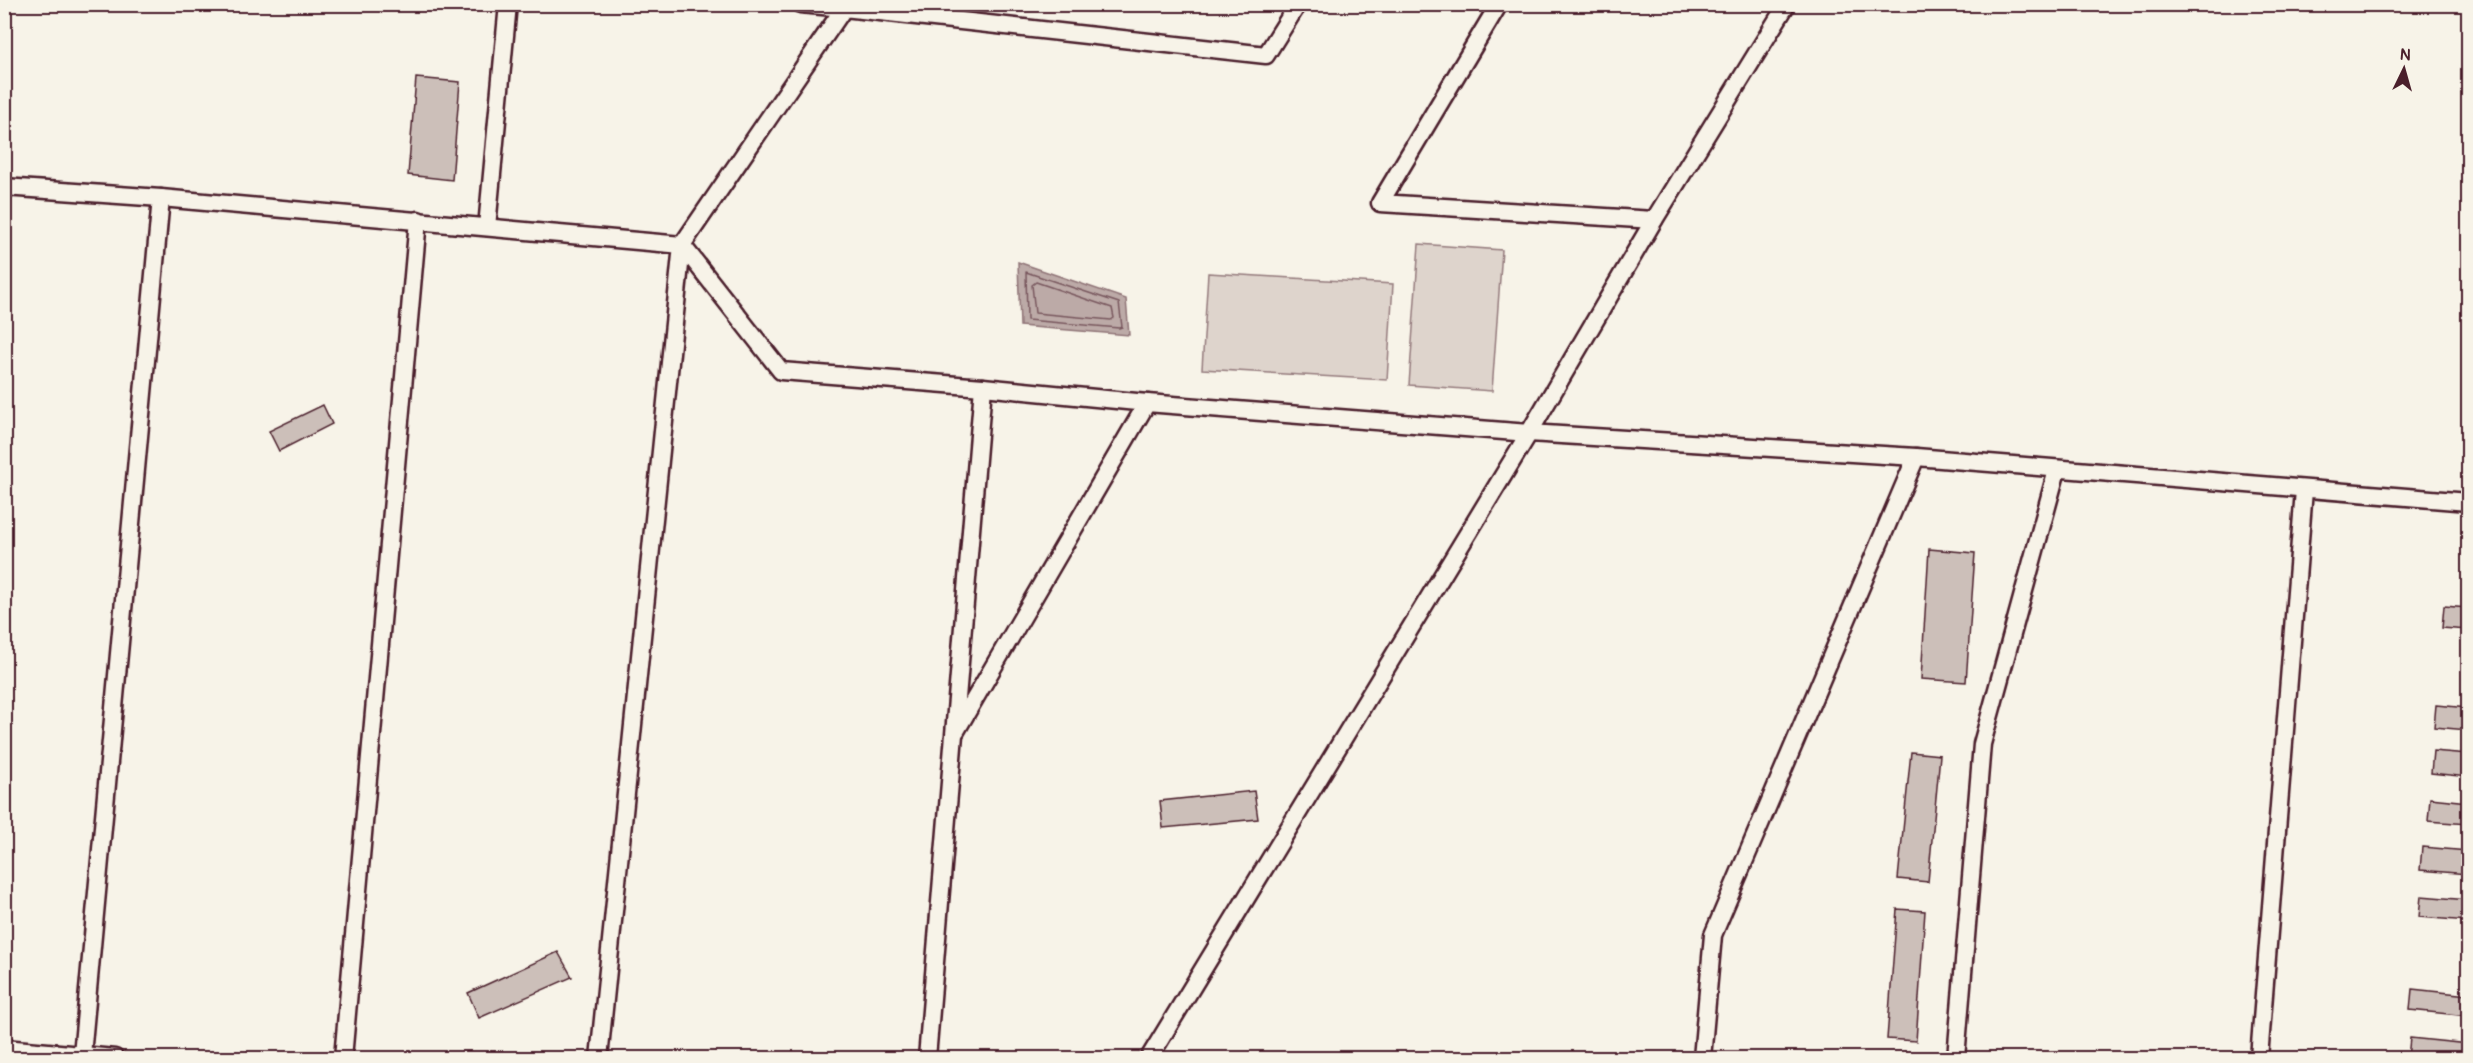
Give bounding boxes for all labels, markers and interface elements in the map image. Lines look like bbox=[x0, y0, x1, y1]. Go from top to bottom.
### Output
north arrow bbox=[2374, 39, 2434, 99]
text: N bbox=[2399, 45, 2412, 66]

